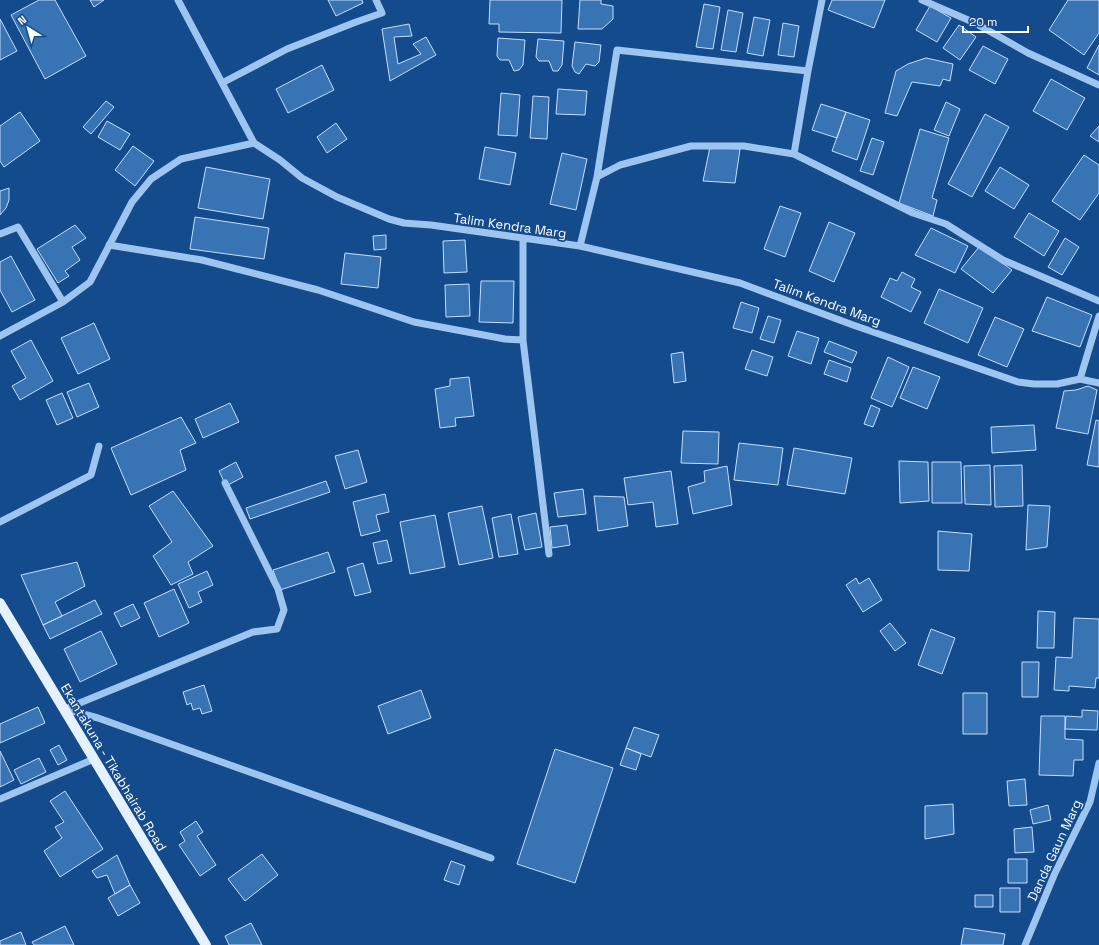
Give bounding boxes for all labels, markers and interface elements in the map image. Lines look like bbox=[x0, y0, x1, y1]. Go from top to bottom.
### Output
north arrow bbox=[8, 8, 48, 48]
scale bar bbox=[963, 8, 1028, 34]
text: N bbox=[15, 12, 29, 28]
text: 20 m bbox=[969, 14, 997, 30]
street label: Talim Kendra Marg bbox=[452, 209, 567, 242]
street label: Talim Kendra Marg bbox=[770, 275, 883, 330]
street label: Ekantakuna - Tikabhairab Road bbox=[57, 680, 170, 854]
street label: Danda Gaun Marg bbox=[1023, 797, 1085, 904]

